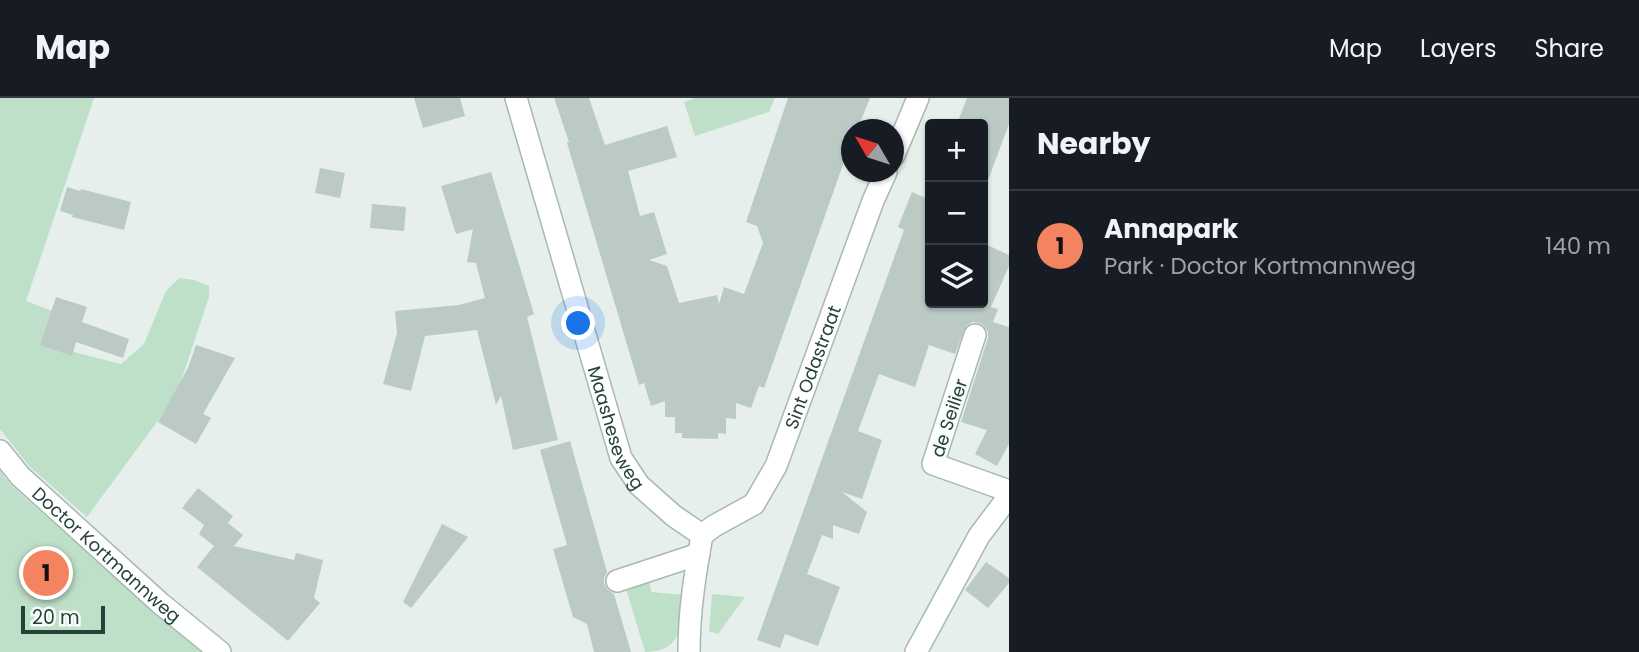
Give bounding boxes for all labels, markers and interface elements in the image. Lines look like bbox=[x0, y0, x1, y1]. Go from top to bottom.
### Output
text: Map bbox=[35, 24, 110, 71]
text: Map bbox=[1329, 32, 1382, 65]
text: Layers bbox=[1420, 32, 1496, 65]
text: Share bbox=[1534, 32, 1604, 65]
north arrow bbox=[841, 119, 904, 182]
map controls bbox=[925, 119, 988, 308]
button: + bbox=[925, 119, 988, 182]
text: Nearby bbox=[1037, 122, 1151, 165]
button: − bbox=[925, 182, 988, 245]
text: Annapark bbox=[1104, 211, 1238, 247]
text: 1 bbox=[1056, 230, 1064, 262]
text: 140 m bbox=[1545, 230, 1611, 262]
button: layers bbox=[925, 245, 988, 308]
text: Park · Doctor Kortmannweg bbox=[1104, 250, 1416, 282]
street label: Sint Odastraat bbox=[778, 302, 846, 432]
your location bbox=[561, 306, 595, 340]
street label: Maasheseweg bbox=[582, 363, 651, 494]
street label: de Seilier bbox=[925, 375, 973, 460]
street label: Doctor Kortmannweg bbox=[27, 481, 187, 628]
pin: 1 bbox=[23, 547, 69, 599]
scale bar bbox=[21, 603, 105, 635]
text: 20 m bbox=[32, 604, 80, 631]

